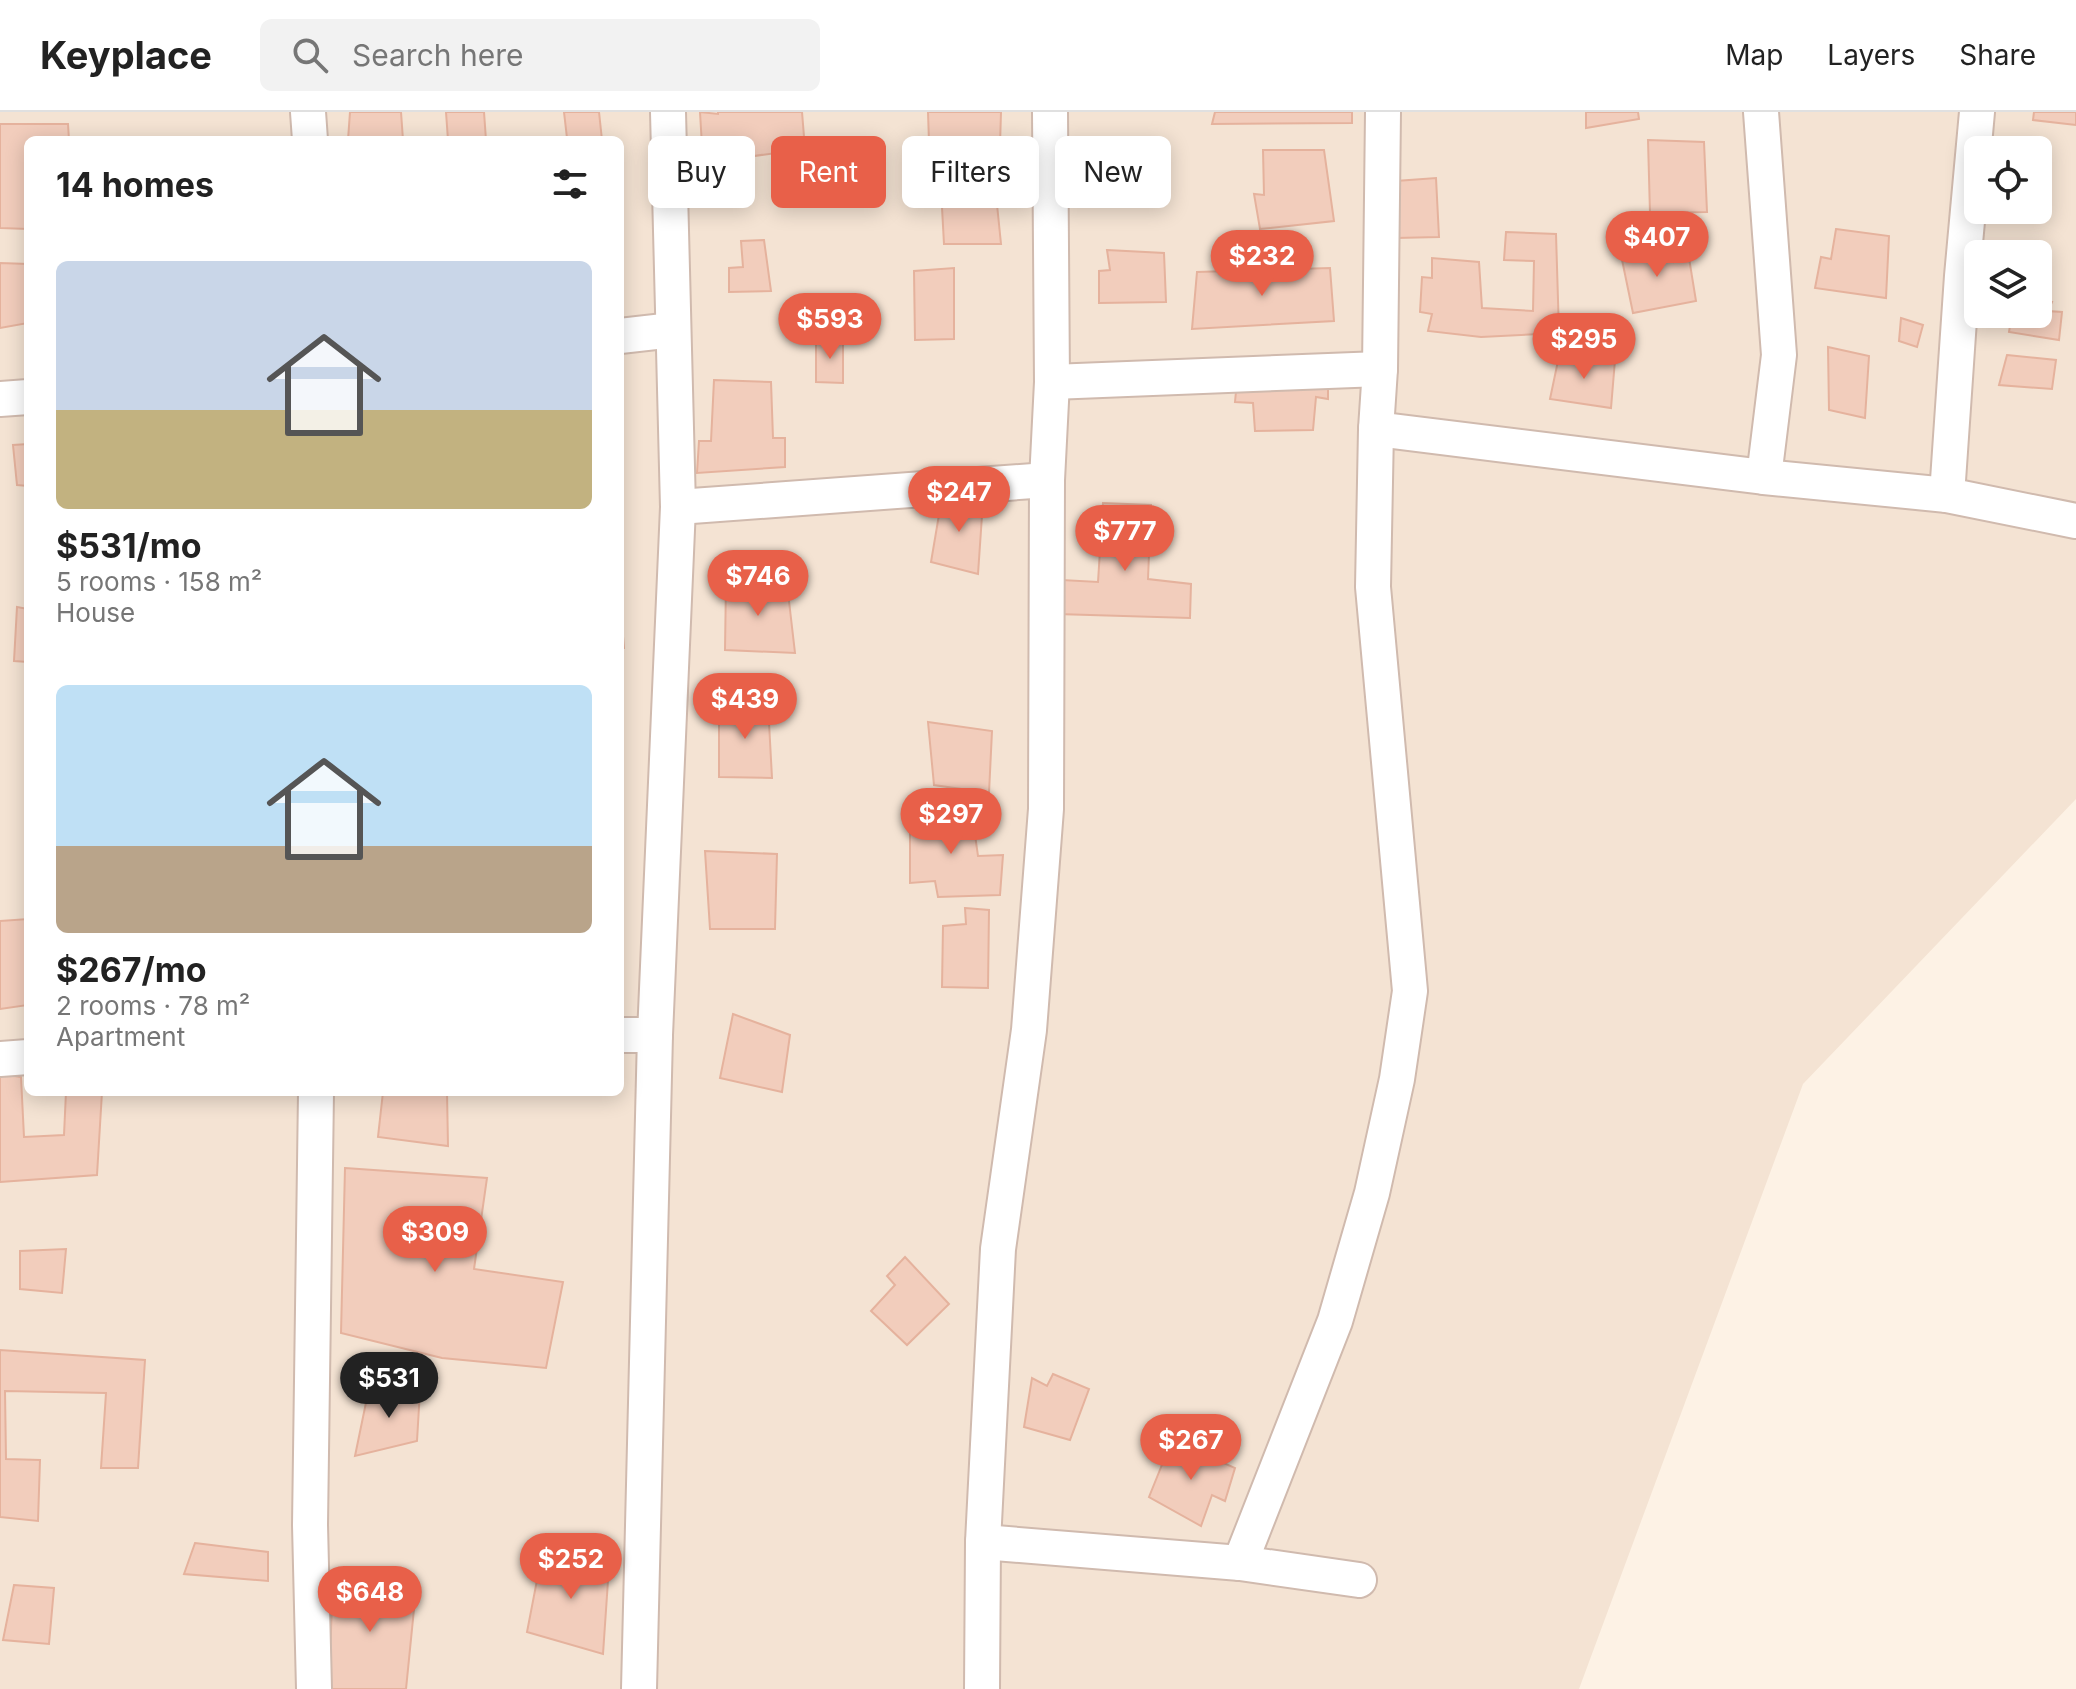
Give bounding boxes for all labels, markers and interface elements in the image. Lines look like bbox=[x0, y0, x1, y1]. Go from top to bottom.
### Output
search box bbox=[260, 19, 820, 91]
text: Keyplace bbox=[40, 32, 212, 78]
icon: search bbox=[288, 33, 332, 77]
text: Search here bbox=[352, 37, 523, 73]
text: Map bbox=[1725, 38, 1783, 72]
text: Layers bbox=[1827, 38, 1915, 72]
text: Share bbox=[1959, 38, 2036, 72]
chip: Buy bbox=[648, 136, 755, 208]
chip: Rent bbox=[771, 136, 886, 208]
chip: Filters bbox=[902, 136, 1039, 208]
chip: New bbox=[1055, 136, 1171, 208]
map controls bbox=[1964, 136, 2052, 328]
button: locate bbox=[1964, 136, 2052, 224]
icon: filters bbox=[548, 162, 592, 206]
text: 14 homes bbox=[56, 164, 214, 205]
pin: $407 bbox=[1610, 211, 1704, 279]
text: $407 bbox=[1624, 221, 1690, 252]
pin: $232 bbox=[1215, 230, 1309, 298]
text: $232 bbox=[1229, 240, 1295, 271]
button: layers bbox=[1964, 240, 2052, 328]
pin: $593 bbox=[783, 293, 877, 361]
text: $593 bbox=[796, 303, 864, 334]
icon: home bbox=[252, 313, 396, 457]
pin: $295 bbox=[1537, 313, 1631, 381]
text: $295 bbox=[1551, 323, 1617, 354]
pin: $247 bbox=[912, 466, 1006, 534]
text: $247 bbox=[926, 476, 992, 507]
pin: $777 bbox=[1078, 505, 1172, 573]
text: $777 bbox=[1093, 515, 1157, 546]
text: $531/mo bbox=[56, 525, 202, 566]
pin: $746 bbox=[711, 550, 805, 618]
text: $746 bbox=[725, 560, 791, 591]
text: 5 rooms · 158 m² bbox=[56, 566, 262, 597]
text: House bbox=[56, 597, 135, 628]
pin: $439 bbox=[698, 673, 792, 741]
text: $439 bbox=[711, 683, 779, 714]
icon: home bbox=[252, 737, 396, 881]
pin: $297 bbox=[904, 788, 998, 856]
text: $297 bbox=[919, 798, 983, 829]
text: $267/mo bbox=[56, 949, 207, 990]
text: 2 rooms · 78 m² bbox=[56, 990, 250, 1021]
text: Apartment bbox=[56, 1021, 185, 1052]
pin: $309 bbox=[388, 1206, 482, 1274]
text: $309 bbox=[401, 1216, 469, 1247]
pin: $531 bbox=[342, 1352, 436, 1420]
text: $531 bbox=[358, 1362, 420, 1393]
pin: $267 bbox=[1144, 1414, 1238, 1482]
text: $267 bbox=[1158, 1424, 1224, 1455]
pin: $252 bbox=[524, 1533, 618, 1601]
text: $252 bbox=[538, 1543, 604, 1574]
pin: $648 bbox=[323, 1566, 417, 1634]
text: $648 bbox=[336, 1576, 404, 1607]

